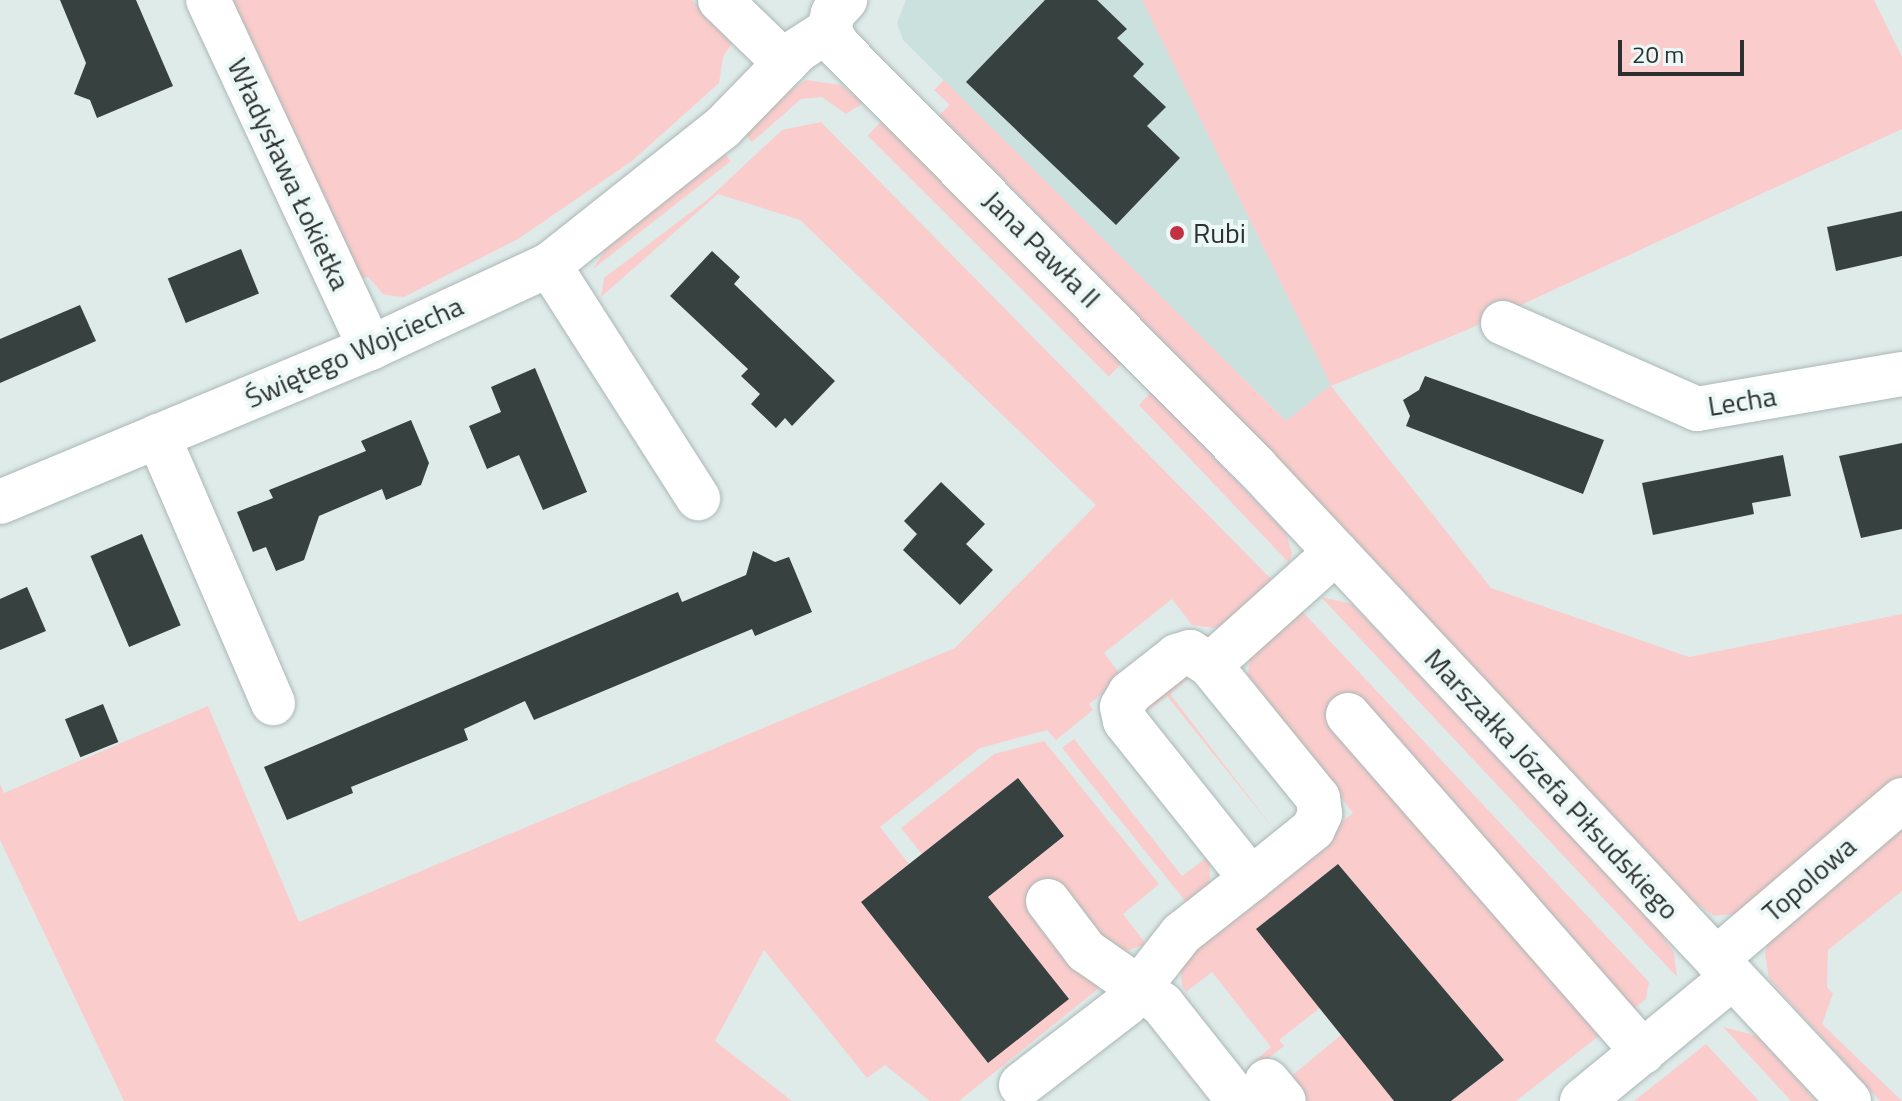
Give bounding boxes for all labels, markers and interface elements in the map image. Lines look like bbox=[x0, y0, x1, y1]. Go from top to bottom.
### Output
scale bar bbox=[1622, 24, 1748, 74]
text: 20 m bbox=[1632, 36, 1684, 72]
street label: Władysława Łokietka bbox=[221, 53, 357, 295]
street label: Jana Pawła II bbox=[976, 183, 1108, 315]
place label: Rubi bbox=[1193, 216, 1246, 250]
marker: Rubi bbox=[1168, 224, 1186, 242]
street label: Świętego Wojciecha bbox=[240, 289, 468, 415]
street label: Lecha bbox=[1705, 379, 1779, 423]
street label: Marszałka Józefa Piłsudskiego bbox=[1418, 642, 1686, 926]
street label: Topolowa bbox=[1755, 829, 1863, 929]

